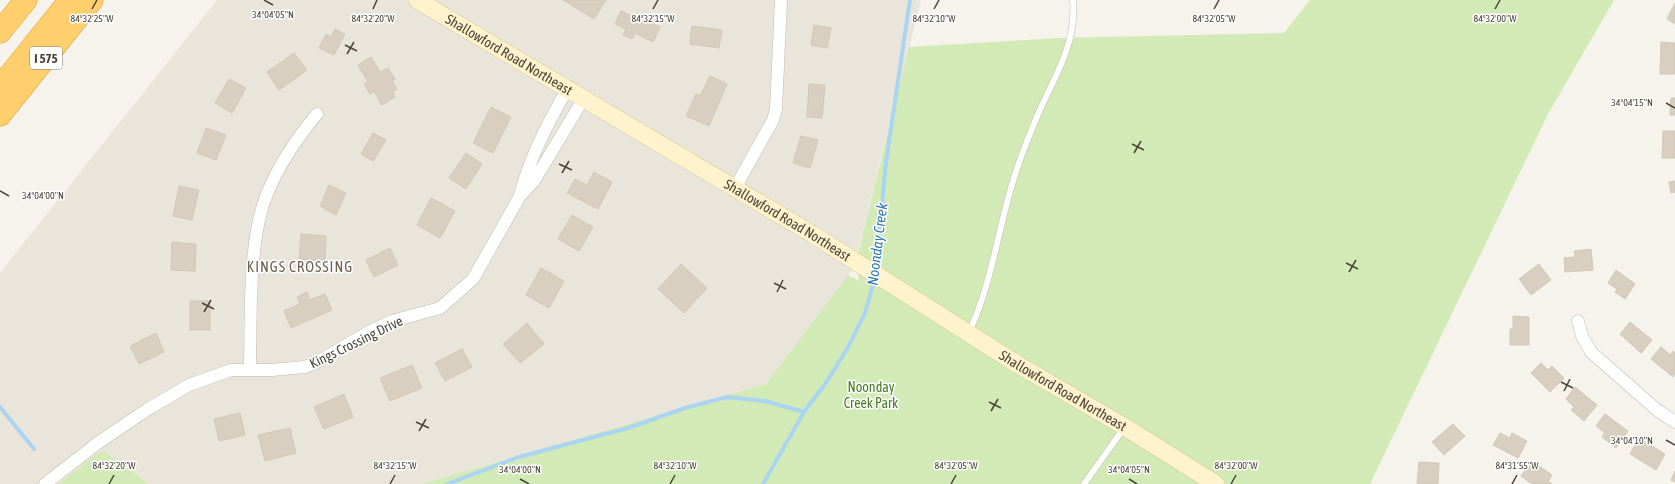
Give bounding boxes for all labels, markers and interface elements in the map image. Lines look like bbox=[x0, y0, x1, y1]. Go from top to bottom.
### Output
text: 34°04'05"N bbox=[252, 9, 294, 20]
street label: Shallowford Road Northeast bbox=[443, 11, 575, 98]
text: 84°32'25"W bbox=[70, 13, 114, 24]
text: 84°32'20"W bbox=[351, 13, 395, 24]
text: 84°32'15"W bbox=[631, 13, 675, 24]
text: 84°32'10"W bbox=[912, 13, 956, 24]
text: 84°32'05"W bbox=[1192, 13, 1236, 24]
text: 84°32'00"W bbox=[1473, 13, 1517, 24]
road number: I 575 bbox=[30, 47, 62, 69]
text: 34°04'15"N bbox=[1611, 97, 1653, 108]
street label: Shallowford Road Northeast bbox=[721, 176, 854, 264]
text: 34°04'00"N bbox=[22, 190, 64, 201]
water label: Noonday Creek bbox=[863, 201, 891, 286]
district label: KINGS CROSSING bbox=[247, 258, 353, 275]
street label: Kings Crossing Drive bbox=[307, 313, 405, 371]
street label: Shallowford Road Northeast bbox=[996, 347, 1129, 434]
park label: Noonday Creek Park bbox=[844, 379, 898, 411]
text: 34°04'10"N bbox=[1611, 435, 1653, 446]
text: 84°32'20"W bbox=[92, 460, 136, 471]
text: 84°32'15"W bbox=[373, 460, 417, 471]
text: 84°32'10"W bbox=[653, 460, 697, 471]
text: 84°32'05"W bbox=[934, 460, 978, 471]
text: 84°32'00"W bbox=[1214, 460, 1258, 471]
text: 84°31'55"W bbox=[1495, 460, 1539, 471]
text: 34°04'00"N bbox=[499, 464, 541, 475]
text: 34°04'05"N bbox=[1108, 464, 1150, 475]

